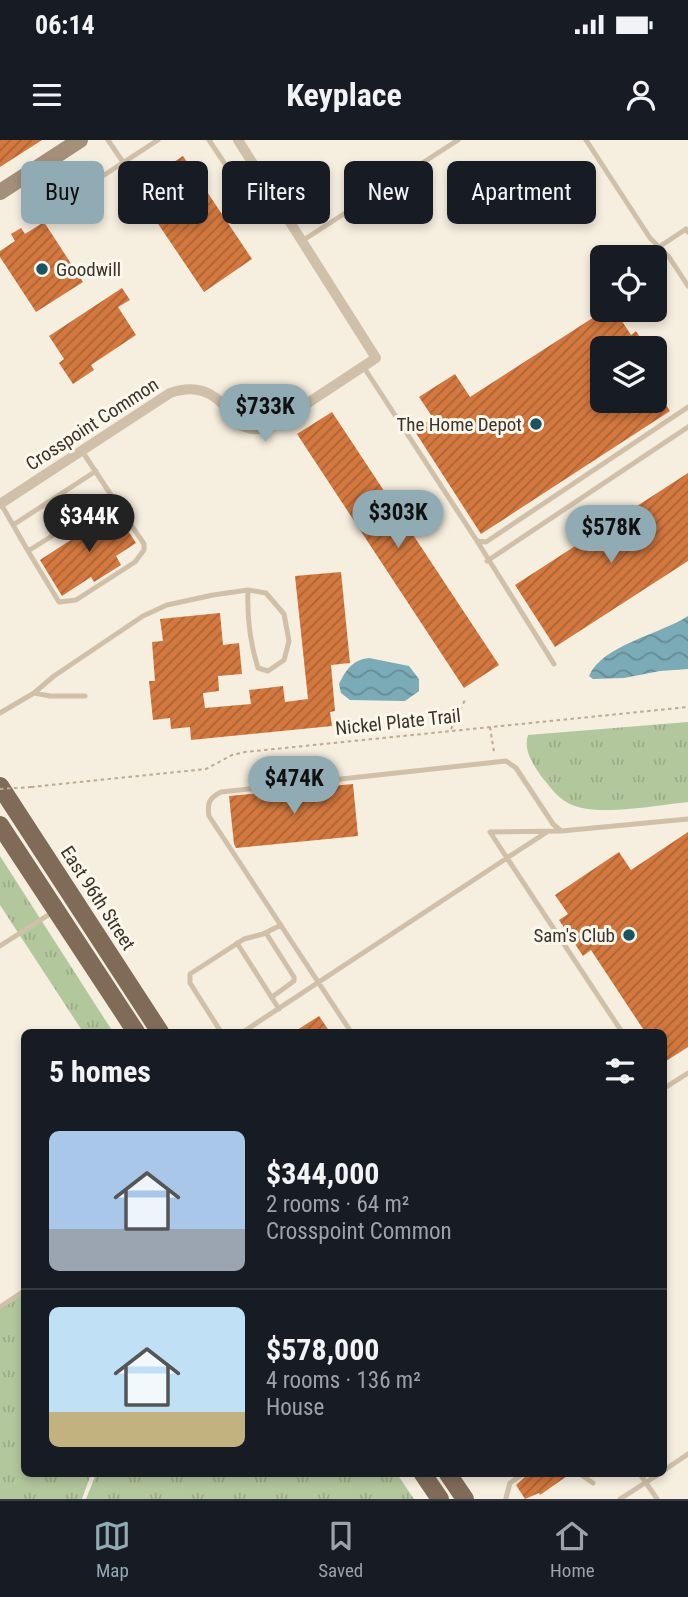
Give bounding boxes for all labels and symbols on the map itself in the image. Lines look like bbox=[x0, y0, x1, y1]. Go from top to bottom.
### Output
place label: Goodwill bbox=[56, 258, 121, 281]
marker: Goodwill bbox=[34, 261, 50, 277]
street label: Crosspoint Common bbox=[21, 373, 163, 475]
pin: $733K bbox=[216, 384, 314, 444]
place label: The Home Depot bbox=[396, 413, 522, 436]
marker: The Home Depot bbox=[528, 416, 544, 432]
pin: $303K bbox=[349, 490, 447, 550]
pin: $344K bbox=[40, 494, 138, 554]
pin: $578K bbox=[562, 506, 660, 565]
street label: Nickel Plate Trail bbox=[334, 704, 462, 740]
pin: $474K bbox=[245, 756, 343, 816]
street label: East 96th Street bbox=[56, 842, 140, 954]
place label: Sam's Club bbox=[533, 924, 615, 947]
marker: Sam's Club bbox=[621, 927, 637, 943]

